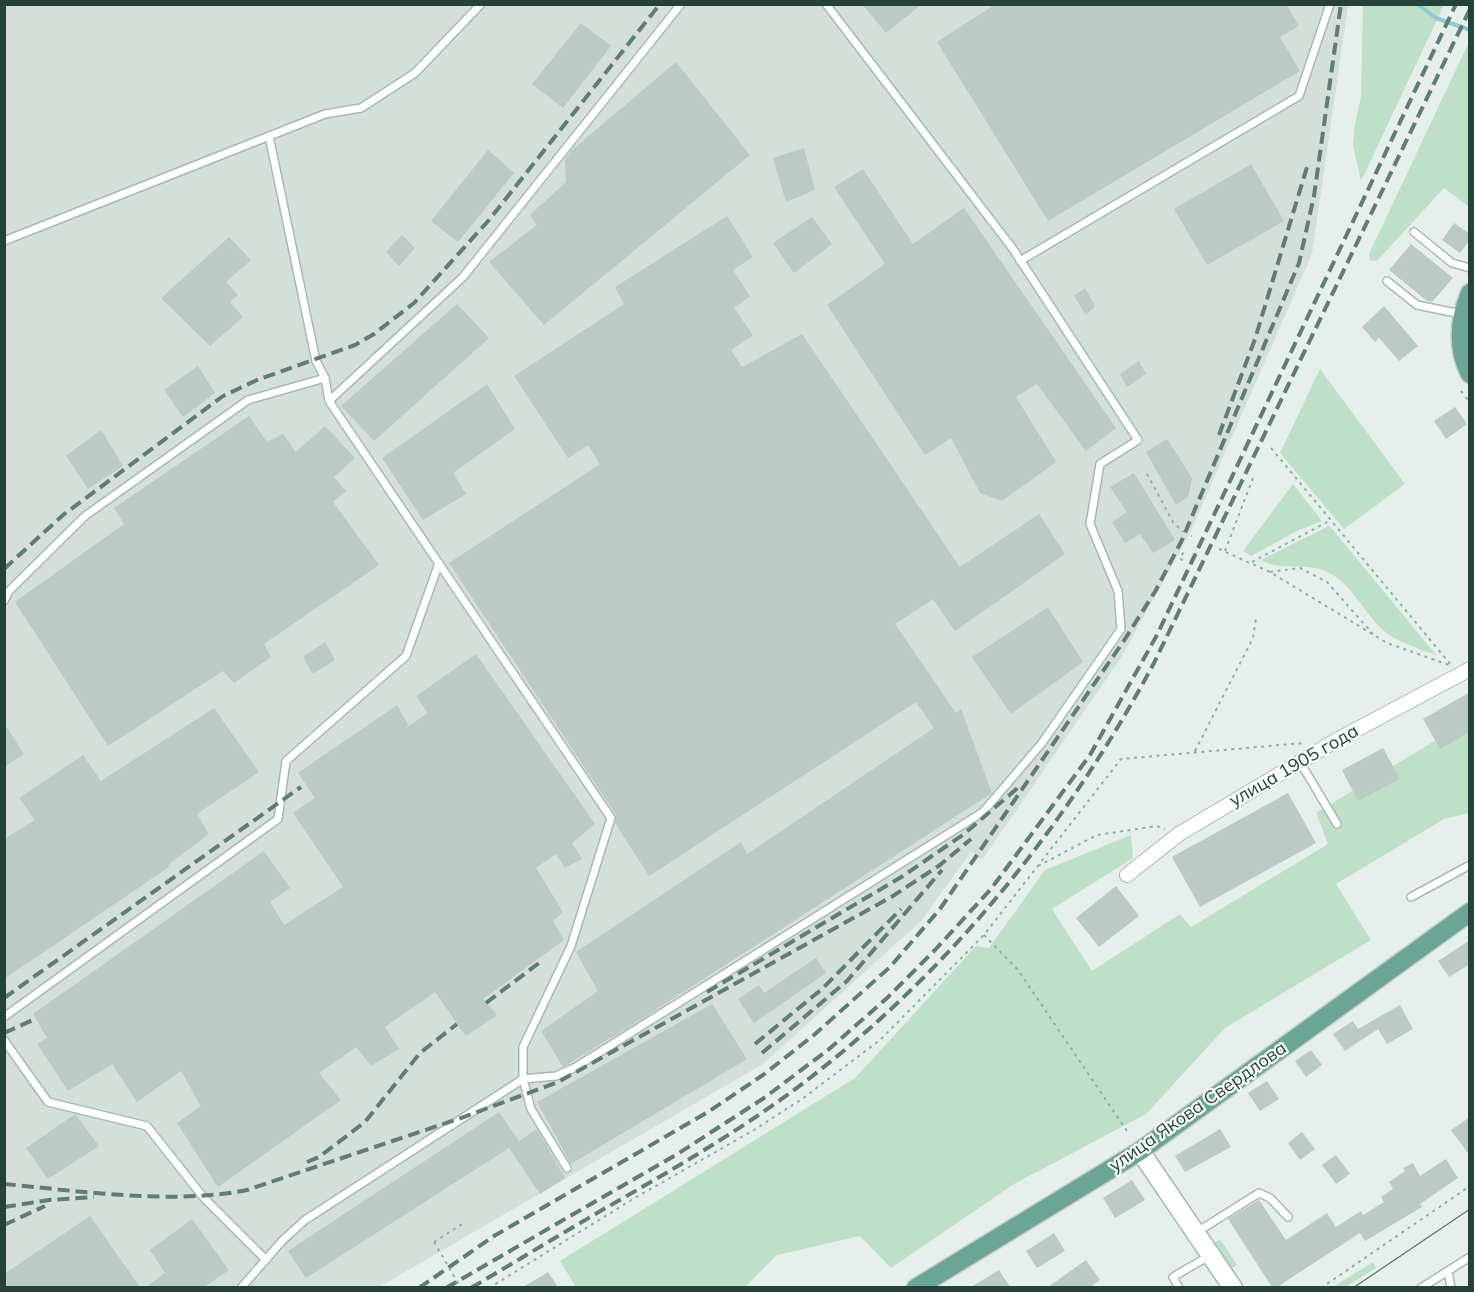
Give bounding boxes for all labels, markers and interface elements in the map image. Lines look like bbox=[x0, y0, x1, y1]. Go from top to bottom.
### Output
street label: улица 1905 года bbox=[1226, 720, 1362, 812]
street label: улица Якова Свердлова bbox=[1105, 1037, 1291, 1177]

